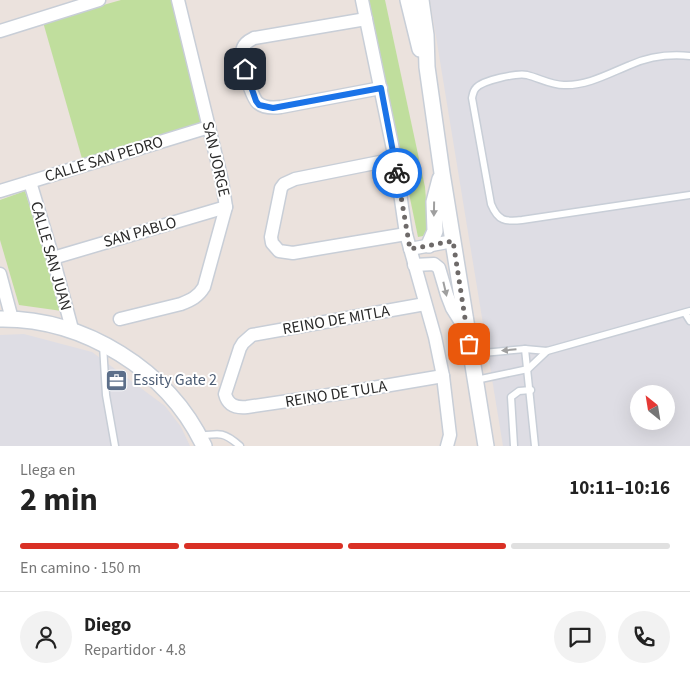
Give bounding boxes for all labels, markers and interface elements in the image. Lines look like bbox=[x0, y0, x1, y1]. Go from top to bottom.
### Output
pin bbox=[224, 48, 266, 90]
icon: home bbox=[231, 55, 259, 83]
street label: SAN JORGE bbox=[197, 119, 235, 199]
street label: CALLE SAN PEDRO bbox=[42, 131, 166, 187]
courier bbox=[372, 148, 422, 198]
icon: bike bbox=[383, 159, 411, 187]
street label: CALLE SAN JUAN bbox=[25, 199, 77, 313]
one-way arrow bbox=[430, 202, 438, 218]
street label: SAN PABLO bbox=[101, 211, 179, 253]
one-way arrow bbox=[441, 281, 449, 296]
street label: REINO DE MITLA bbox=[281, 300, 392, 340]
pin bbox=[448, 323, 490, 365]
icon: bag bbox=[455, 330, 483, 358]
one-way arrow bbox=[501, 346, 517, 354]
office icon: Essity Gate 2 bbox=[105, 368, 129, 392]
place label: Essity Gate 2 bbox=[133, 369, 217, 391]
street label: REINO DE TULA bbox=[284, 375, 389, 413]
north arrow bbox=[630, 385, 675, 430]
map controls bbox=[630, 385, 675, 430]
text: Llega en bbox=[20, 459, 75, 481]
text: 10:11–10:16 bbox=[569, 475, 670, 502]
text: 2 min bbox=[20, 477, 98, 523]
text: En camino · 150 m bbox=[20, 557, 141, 579]
button: person bbox=[20, 611, 72, 663]
button: chat bbox=[554, 611, 606, 663]
button: phone bbox=[618, 611, 670, 663]
text: Diego bbox=[84, 612, 131, 639]
text: Repartidor · 4.8 bbox=[84, 639, 186, 661]

